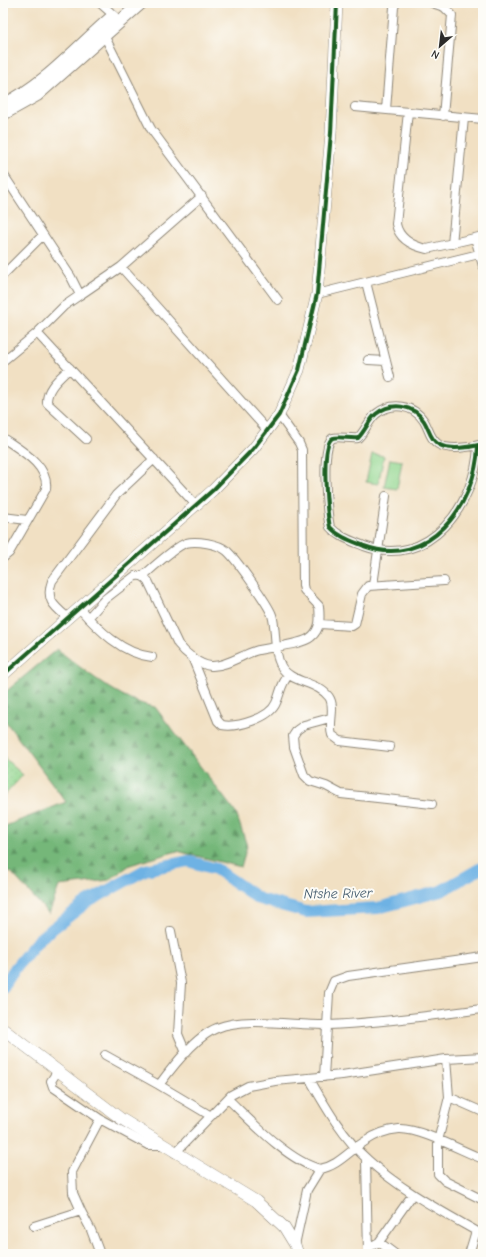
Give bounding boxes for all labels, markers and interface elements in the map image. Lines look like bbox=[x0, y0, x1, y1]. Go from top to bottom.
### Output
north arrow bbox=[420, 26, 460, 66]
text: N bbox=[429, 47, 442, 62]
water label: Ntshe River bbox=[304, 884, 374, 903]

